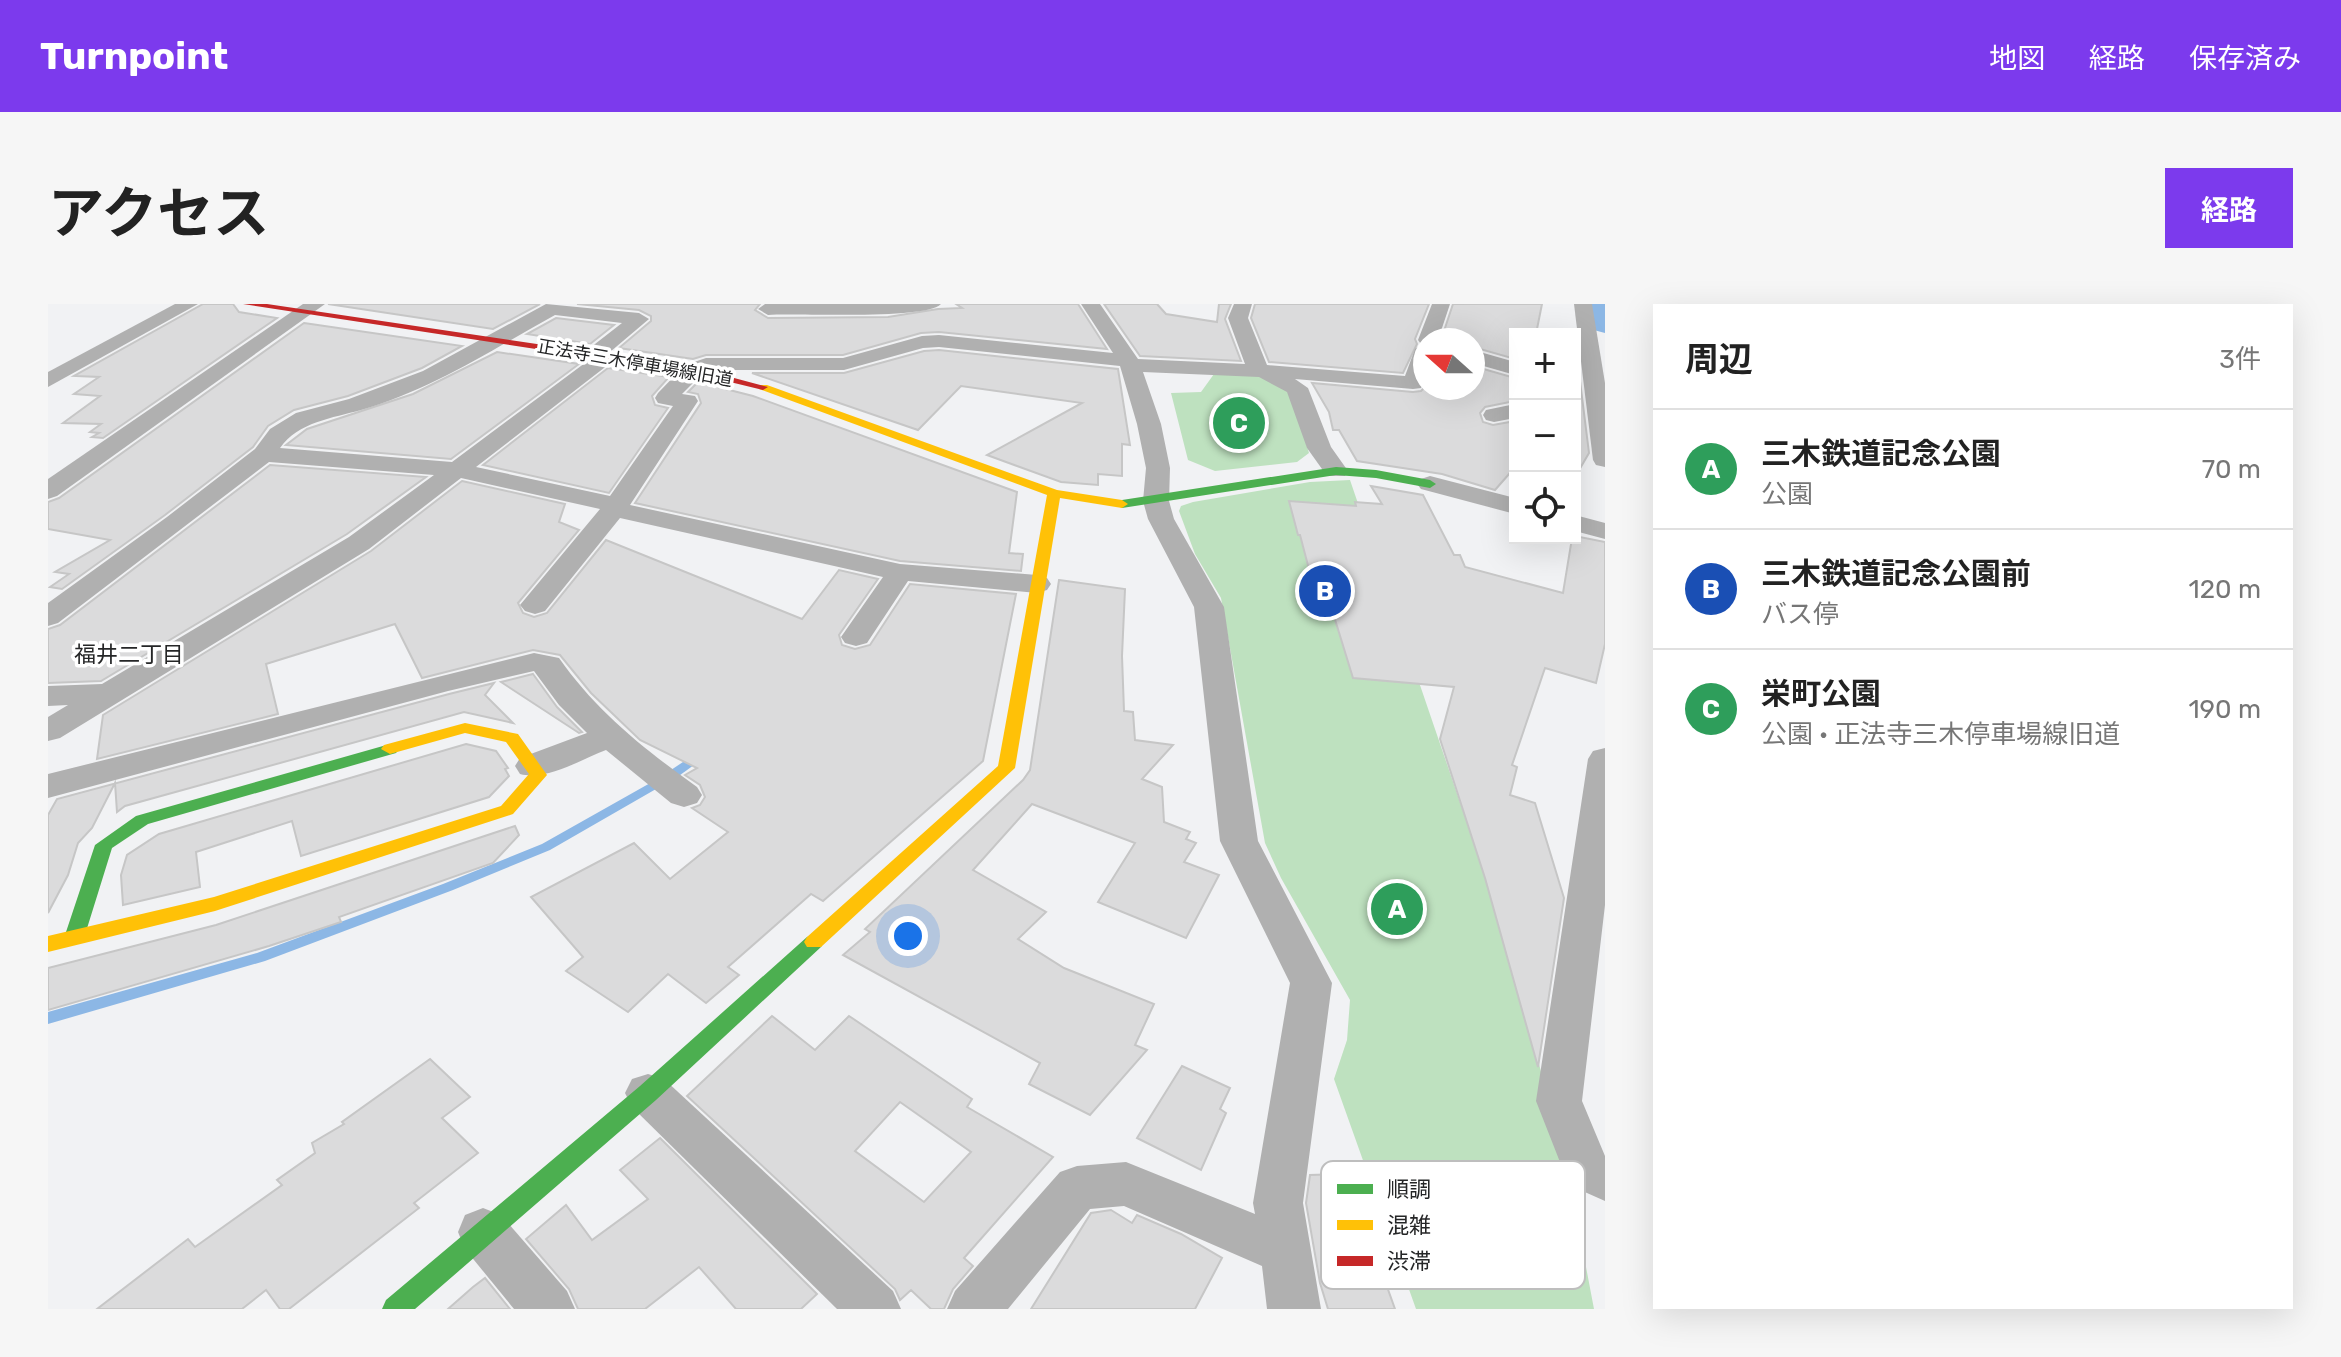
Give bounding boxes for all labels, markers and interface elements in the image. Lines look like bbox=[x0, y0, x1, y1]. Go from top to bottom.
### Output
text: Turnpoint bbox=[40, 33, 228, 79]
text: 地図 bbox=[1989, 42, 2045, 75]
text: 経路 bbox=[2089, 42, 2145, 75]
text: 保存済み bbox=[2189, 42, 2301, 75]
button: 経路 bbox=[2165, 168, 2293, 248]
text: アクセス bbox=[48, 181, 269, 247]
north arrow bbox=[1413, 328, 1485, 400]
map controls bbox=[1509, 328, 1581, 544]
button: + bbox=[1509, 328, 1581, 400]
street label: 正法寺三木停車場線旧道 bbox=[536, 335, 734, 391]
text: 周辺 bbox=[1685, 339, 1753, 380]
text: 3件 bbox=[2219, 344, 2261, 375]
pin: C bbox=[1213, 393, 1265, 453]
button: − bbox=[1509, 400, 1581, 472]
text: 三木鉄道記念公園 bbox=[1761, 436, 2001, 472]
text: A bbox=[1702, 454, 1720, 485]
text: 70 m bbox=[2202, 454, 2261, 485]
button: locate bbox=[1509, 472, 1581, 544]
text: 公園 bbox=[1761, 479, 1813, 510]
text: 三木鉄道記念公園前 bbox=[1761, 556, 2031, 592]
pin: B bbox=[1299, 561, 1351, 621]
text: B bbox=[1702, 574, 1720, 605]
text: 120 m bbox=[2189, 574, 2261, 605]
text: バス停 bbox=[1761, 599, 1839, 630]
district label: 福井二丁目 bbox=[74, 641, 184, 668]
text: 栄町公園 bbox=[1761, 676, 1881, 712]
text: C bbox=[1702, 694, 1720, 725]
text: 190 m bbox=[2188, 694, 2261, 725]
text: 公園 · 正法寺三木停車場線旧道 bbox=[1761, 719, 2120, 750]
pin: A bbox=[1371, 879, 1423, 939]
your location bbox=[888, 916, 928, 956]
legend bbox=[1321, 1161, 1585, 1289]
text: 順調 bbox=[1387, 1176, 1431, 1203]
text: 混雑 bbox=[1387, 1212, 1431, 1239]
text: 渋滞 bbox=[1387, 1248, 1431, 1275]

